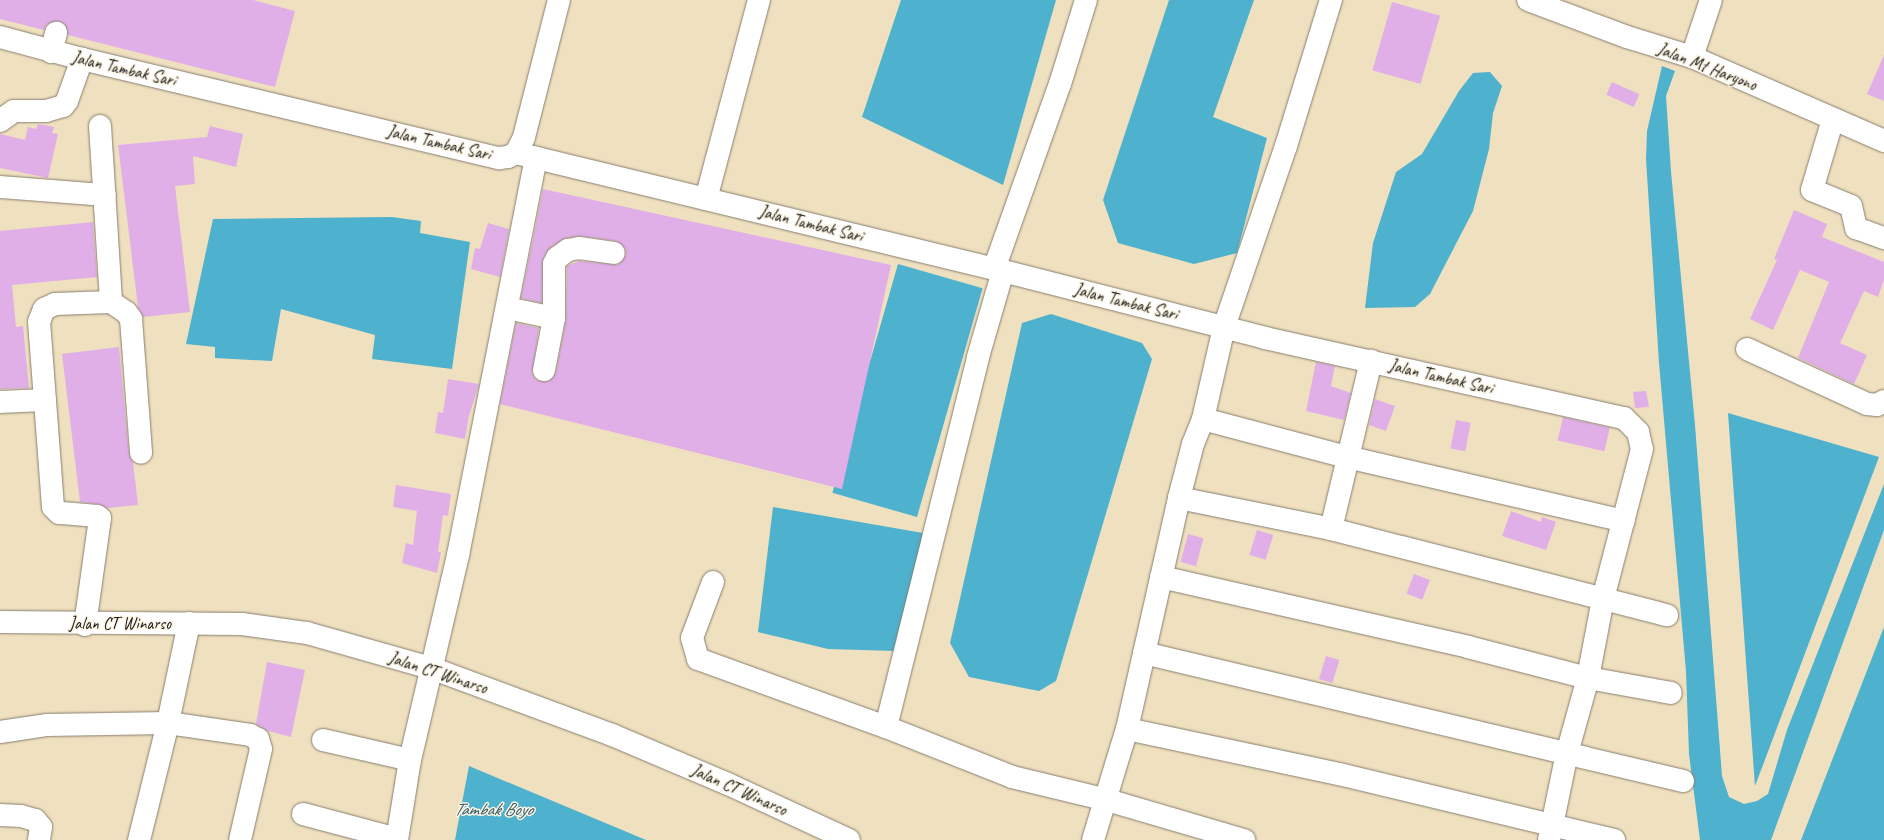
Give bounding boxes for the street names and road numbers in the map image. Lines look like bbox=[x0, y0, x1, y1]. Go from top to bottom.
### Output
street label: Jalan Mt Haryono bbox=[1654, 39, 1760, 95]
street label: Jalan Tambak Sari bbox=[70, 47, 178, 91]
street label: Jalan Tambak Sari bbox=[385, 121, 493, 165]
street label: Jalan Tambak Sari bbox=[757, 201, 865, 247]
street label: Jalan Tambak Sari bbox=[1072, 279, 1180, 325]
street label: Jalan Tambak Sari bbox=[1387, 355, 1495, 399]
street label: Jalan CT Winarso bbox=[69, 614, 171, 634]
street label: Jalan CT Winarso bbox=[386, 648, 490, 698]
street label: Jalan CT Winarso bbox=[688, 760, 790, 820]

